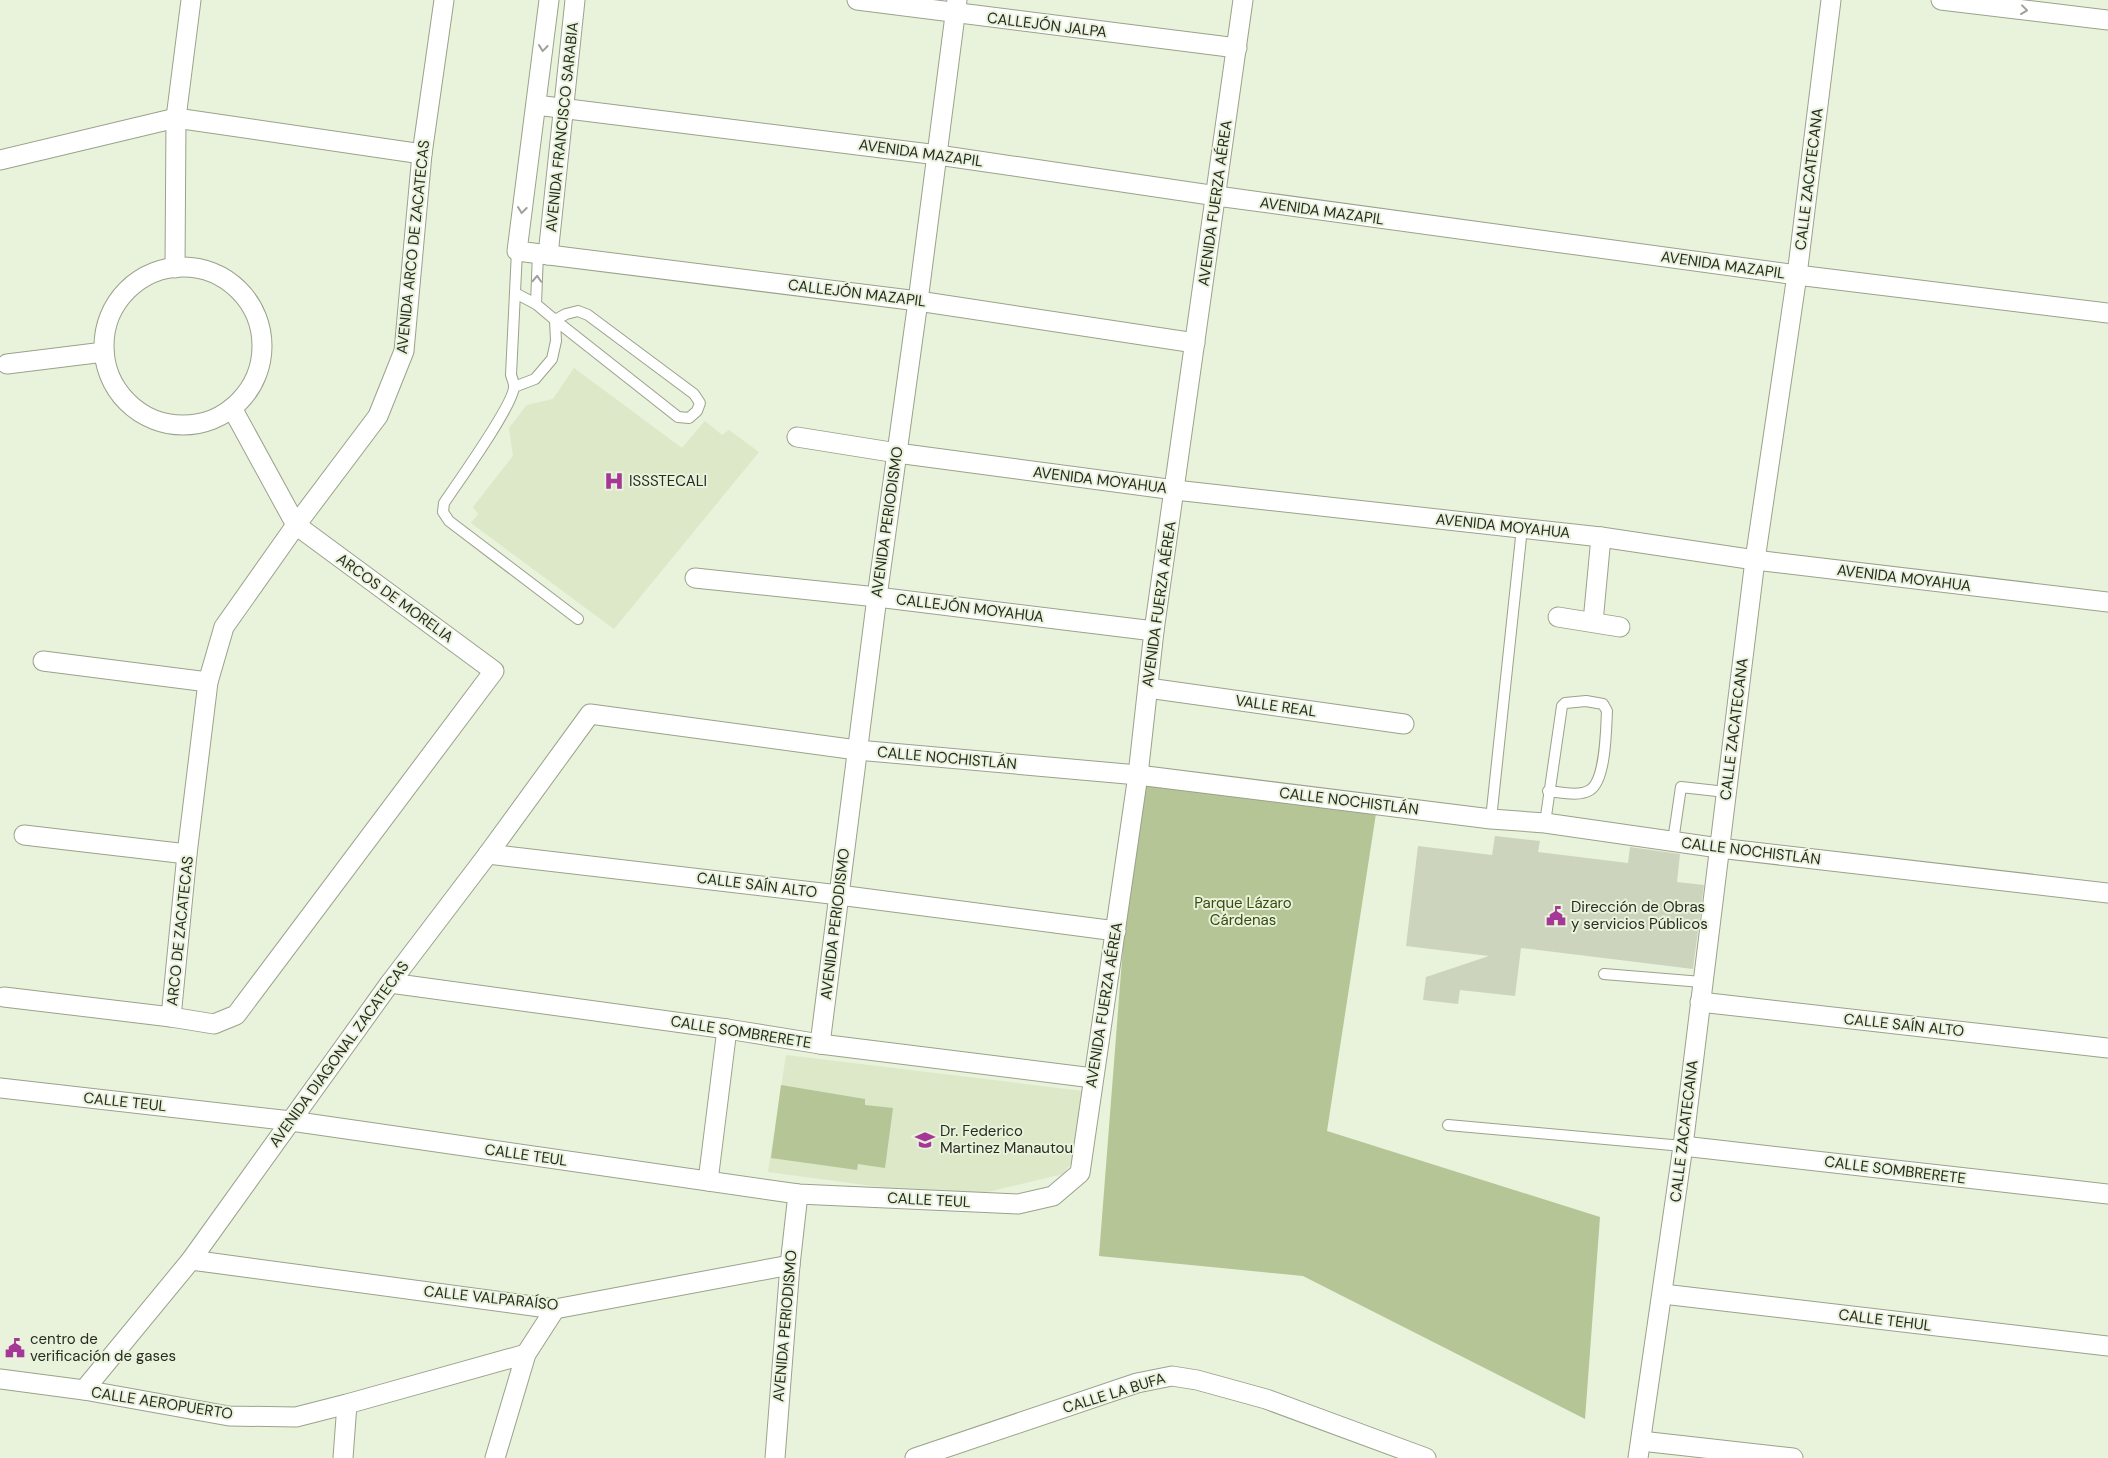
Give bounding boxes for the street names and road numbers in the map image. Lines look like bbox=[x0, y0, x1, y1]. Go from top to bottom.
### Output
street label: CALLEJÓN JALPA bbox=[986, 8, 1108, 42]
street label: AVENIDA FRANCISCO SARABIA bbox=[541, 21, 583, 233]
street label: CALLE ZACATECANA bbox=[1790, 107, 1828, 251]
street label: AVENIDA FUERZA AÉREA bbox=[1193, 119, 1237, 287]
street label: AVENIDA MAZAPIL bbox=[858, 134, 984, 172]
street label: AVENIDA ARCO DE ZACATECAS bbox=[392, 139, 434, 355]
street label: AVENIDA MAZAPIL bbox=[1259, 192, 1385, 230]
street label: AVENIDA MAZAPIL bbox=[1660, 246, 1786, 284]
street label: CALLEJÓN MAZAPIL bbox=[787, 275, 927, 311]
street label: AVENIDA PERIODISMO bbox=[866, 445, 908, 599]
street label: AVENIDA MOYAHUA bbox=[1032, 462, 1168, 498]
street label: AVENIDA MOYAHUA bbox=[1435, 509, 1571, 543]
street label: AVENIDA FUERZA AÉREA bbox=[1137, 520, 1181, 688]
street label: ARCOS DE MORELIA bbox=[333, 549, 457, 647]
street label: AVENIDA MOYAHUA bbox=[1836, 560, 1972, 596]
street label: CALLEJÓN MOYAHUA bbox=[895, 589, 1045, 627]
street label: CALLE ZACATECANA bbox=[1715, 657, 1753, 801]
street label: VALLE REAL bbox=[1234, 690, 1318, 722]
street label: CALLE NOCHISTLÁN bbox=[876, 742, 1018, 774]
street label: CALLE NOCHISTLÁN bbox=[1278, 783, 1420, 819]
street label: CALLE NOCHISTLÁN bbox=[1680, 833, 1822, 869]
street label: AVENIDA PERIODISMO bbox=[816, 847, 854, 1001]
street label: ARCO DE ZACATECAS bbox=[162, 855, 198, 1007]
street label: CALLE SAÍN ALTO bbox=[696, 868, 818, 902]
street label: AVENIDA FUERZA AÉREA bbox=[1081, 921, 1127, 1089]
street label: AVENIDA DIAGONAL ZACATECAS bbox=[265, 957, 414, 1151]
street label: CALLE SAÍN ALTO bbox=[1843, 1009, 1965, 1041]
street label: CALLE SOMBRERETE bbox=[669, 1011, 813, 1053]
street label: CALLE ZACATECANA bbox=[1665, 1059, 1703, 1203]
street label: CALLE TEUL bbox=[83, 1088, 168, 1116]
street label: CALLE TEUL bbox=[483, 1139, 569, 1171]
street label: CALLE SOMBRERETE bbox=[1823, 1151, 1967, 1189]
street label: CALLE TEUL bbox=[887, 1188, 971, 1212]
street label: AVENIDA PERIODISMO bbox=[768, 1249, 802, 1403]
street label: CALLE VALPARAÍSO bbox=[423, 1281, 559, 1315]
street label: CALLE TEHUL bbox=[1837, 1304, 1933, 1336]
street label: CALLE LA BUFA bbox=[1060, 1368, 1168, 1418]
street label: CALLE AEROPUERTO bbox=[90, 1382, 234, 1424]

